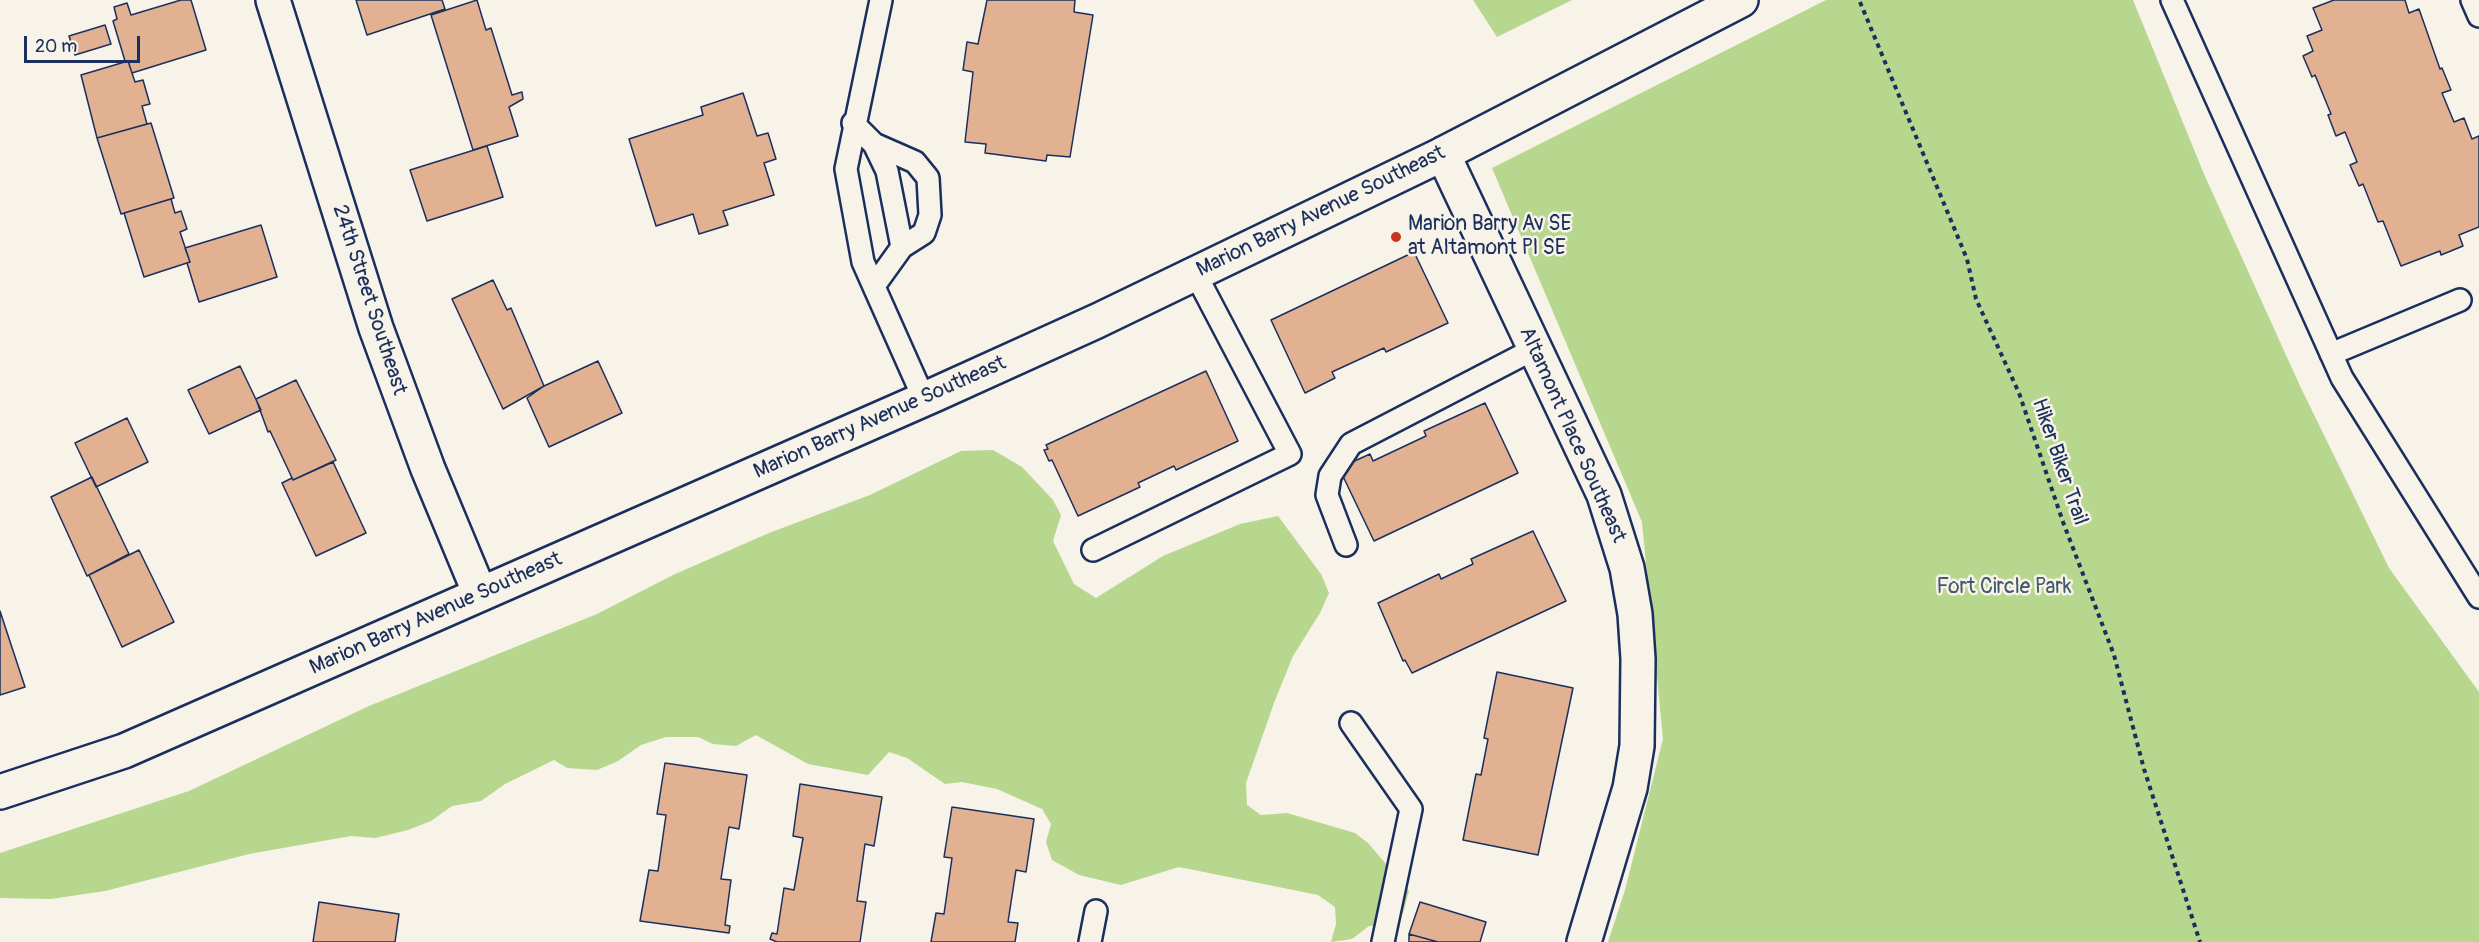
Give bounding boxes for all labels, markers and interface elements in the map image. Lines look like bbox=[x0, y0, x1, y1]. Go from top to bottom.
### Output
scale bar bbox=[27, 24, 142, 62]
text: 20 m bbox=[35, 35, 77, 58]
street label: Marion Barry Avenue Southeast bbox=[1193, 141, 1449, 283]
street label: 24th Street Southeast bbox=[326, 202, 412, 398]
place label: Marion Barry Av SE at Altamont Pl SE bbox=[1408, 212, 1571, 262]
marker: Marion Barry Av SE at Altamont Pl SE bbox=[1389, 230, 1403, 244]
street label: Altamont Place Southeast bbox=[1513, 323, 1631, 547]
street label: Marion Barry Avenue Southeast bbox=[750, 351, 1010, 485]
street label: Hiker Biker Trail bbox=[2026, 395, 2092, 529]
street label: Marion Barry Avenue Southeast bbox=[306, 547, 566, 681]
park label: Fort Circle Park bbox=[1937, 575, 2071, 601]

